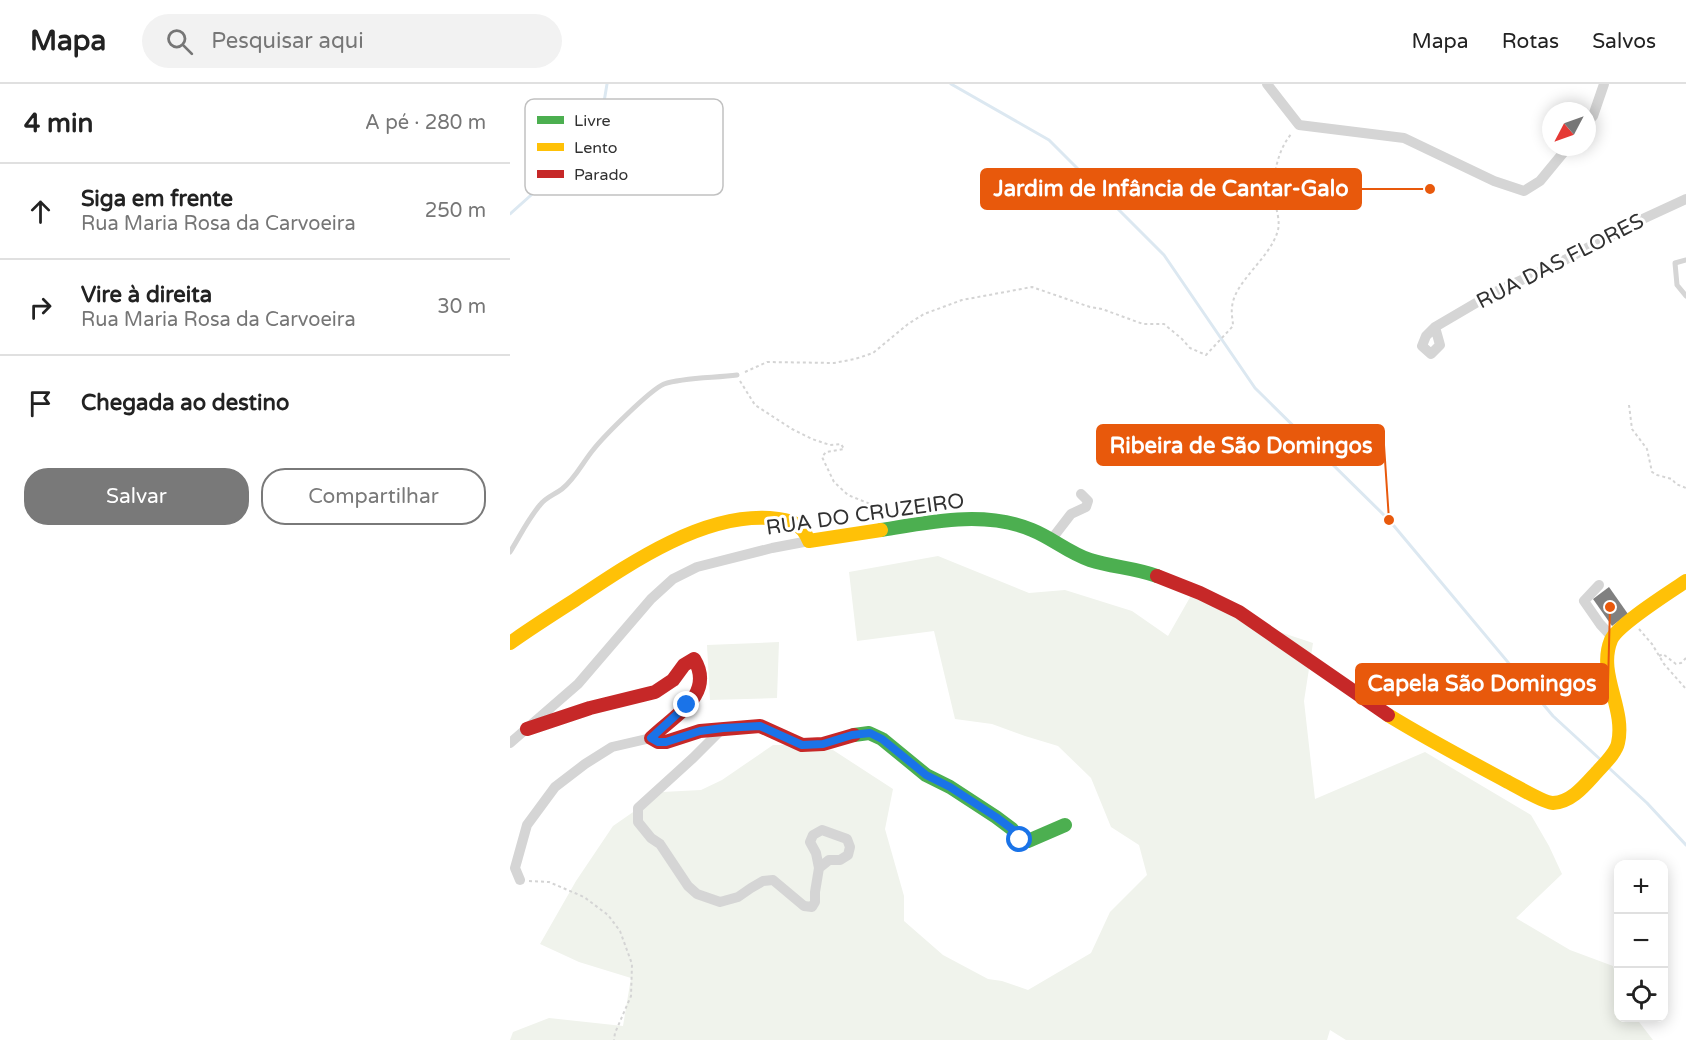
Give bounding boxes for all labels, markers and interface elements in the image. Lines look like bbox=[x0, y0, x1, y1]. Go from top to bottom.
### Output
search box bbox=[142, 14, 562, 68]
text: Mapa bbox=[30, 24, 106, 58]
icon: search bbox=[163, 25, 196, 58]
text: Pesquisar aqui bbox=[211, 28, 364, 54]
text: Mapa bbox=[1411, 29, 1469, 54]
text: Rotas bbox=[1502, 29, 1559, 54]
text: Salvos bbox=[1592, 29, 1656, 54]
legend bbox=[525, 99, 723, 195]
north arrow bbox=[1542, 102, 1596, 156]
text: 4 min bbox=[24, 108, 93, 139]
text: A pé · 280 m bbox=[365, 111, 486, 135]
text: Livre bbox=[574, 111, 611, 131]
text: Lento bbox=[574, 138, 618, 158]
text: Parado bbox=[574, 165, 628, 185]
callout: Jardim de Infância de Cantar-Galo bbox=[981, 169, 1361, 209]
text: Jardim de Infância de Cantar-Galo bbox=[992, 176, 1349, 202]
text: Siga em frente bbox=[81, 186, 233, 212]
icon: ahead bbox=[24, 195, 57, 228]
text: 250 m bbox=[425, 199, 486, 223]
street label: RUA DAS FLORES bbox=[1472, 208, 1648, 314]
text: Rua Maria Rosa da Carvoeira bbox=[81, 212, 356, 236]
text: Vire à direita bbox=[81, 282, 212, 308]
icon: right bbox=[24, 291, 57, 324]
text: 30 m bbox=[437, 295, 486, 319]
text: Rua Maria Rosa da Carvoeira bbox=[81, 308, 356, 332]
icon: arrive bbox=[24, 387, 57, 420]
text: Chegada ao destino bbox=[81, 390, 289, 416]
callout: Ribeira de São Domingos bbox=[1097, 425, 1384, 465]
text: Ribeira de São Domingos bbox=[1110, 433, 1373, 459]
button: Salvar bbox=[24, 468, 249, 525]
button: Compartilhar bbox=[261, 468, 486, 525]
street label: RUA DO CRUZEIRO bbox=[764, 488, 966, 541]
callout: Capela São Domingos bbox=[1356, 664, 1608, 704]
text: Capela São Domingos bbox=[1368, 671, 1597, 697]
route end bbox=[673, 691, 699, 717]
route start bbox=[1006, 826, 1032, 852]
map controls bbox=[1614, 860, 1668, 1022]
button: + bbox=[1614, 860, 1668, 914]
button: − bbox=[1614, 914, 1668, 968]
button: locate bbox=[1614, 968, 1668, 1022]

